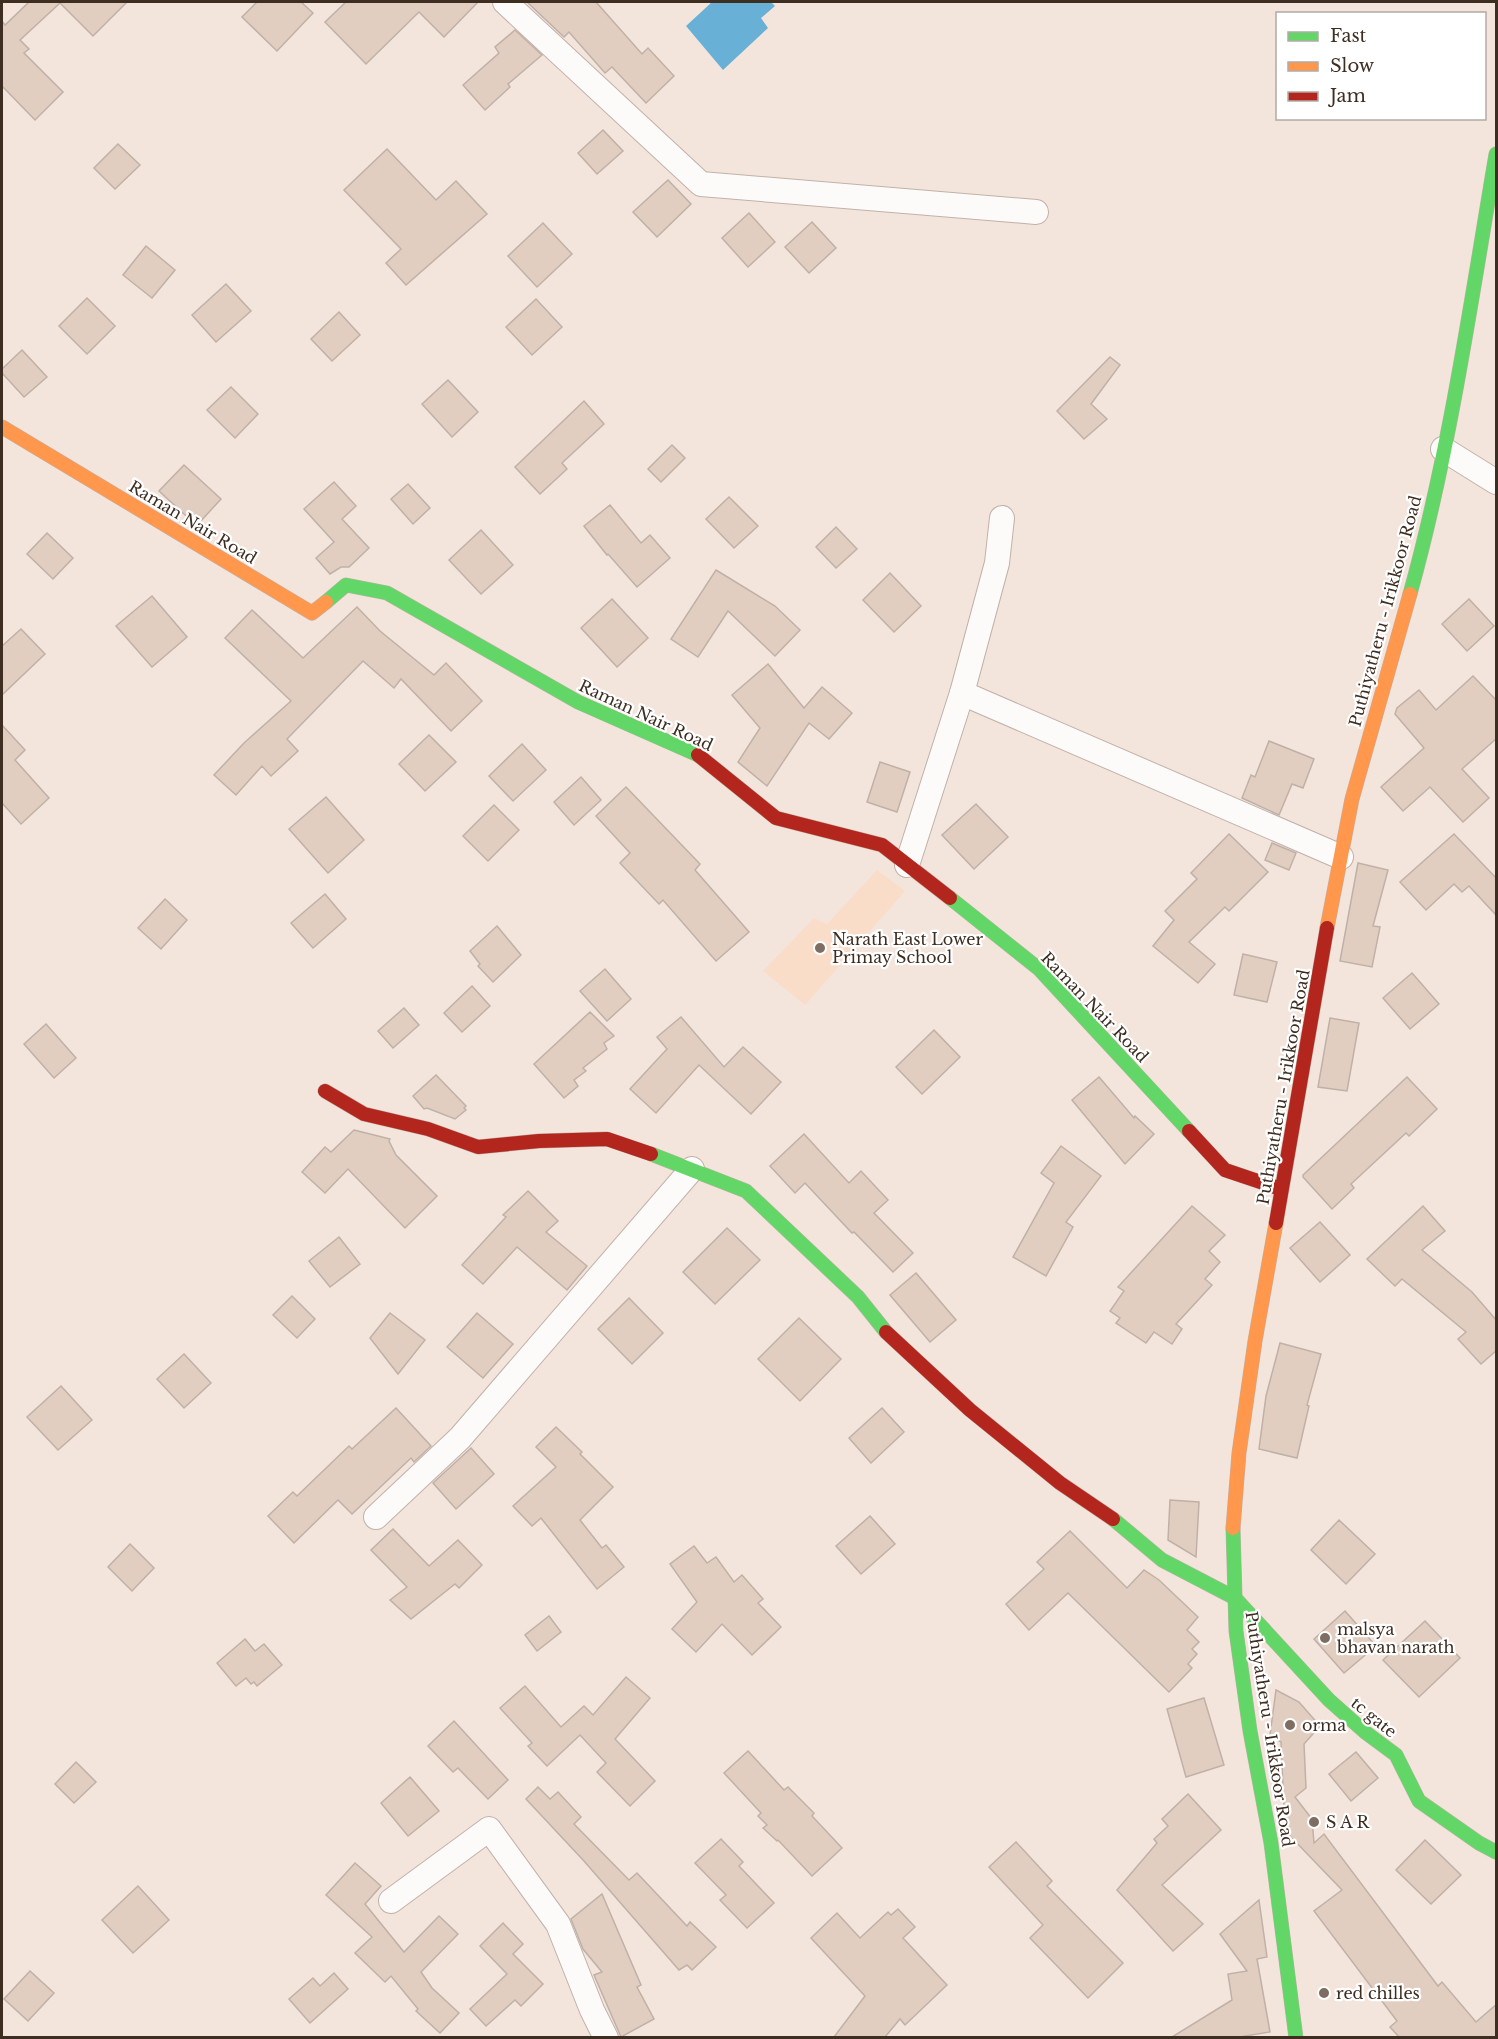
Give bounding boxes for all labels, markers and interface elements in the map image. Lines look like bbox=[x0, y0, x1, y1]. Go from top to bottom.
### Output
legend bbox=[1276, 12, 1486, 120]
text: Fast bbox=[1330, 25, 1367, 47]
text: Slow bbox=[1330, 55, 1375, 77]
text: Jam bbox=[1328, 85, 1366, 107]
street label: Raman Nair Road bbox=[125, 476, 261, 568]
street label: Puthiyatheru - Irikkoor Road bbox=[1344, 493, 1426, 729]
street label: Raman Nair Road bbox=[576, 675, 716, 755]
place label: Narath East Lower Primay School bbox=[832, 929, 984, 967]
marker: Narath East Lower Primay School bbox=[813, 941, 827, 955]
street label: Raman Nair Road bbox=[1037, 948, 1153, 1066]
street label: Puthiyatheru - Irikkoor Road bbox=[1252, 968, 1314, 1206]
street label: Puthiyatheru - Irikkoor Road bbox=[1241, 1610, 1299, 1848]
place label: malsya bhavan narath bbox=[1336, 1619, 1455, 1657]
marker: malsya bhavan narath bbox=[1318, 1631, 1332, 1645]
street label: tc gate bbox=[1347, 1693, 1401, 1741]
place label: orma bbox=[1302, 1715, 1346, 1735]
marker: orma bbox=[1283, 1718, 1297, 1732]
place label: S A R bbox=[1326, 1812, 1371, 1832]
marker: S A R bbox=[1307, 1815, 1321, 1829]
place label: red chilles bbox=[1336, 1983, 1420, 2003]
marker: red chilles bbox=[1317, 1986, 1331, 2000]

